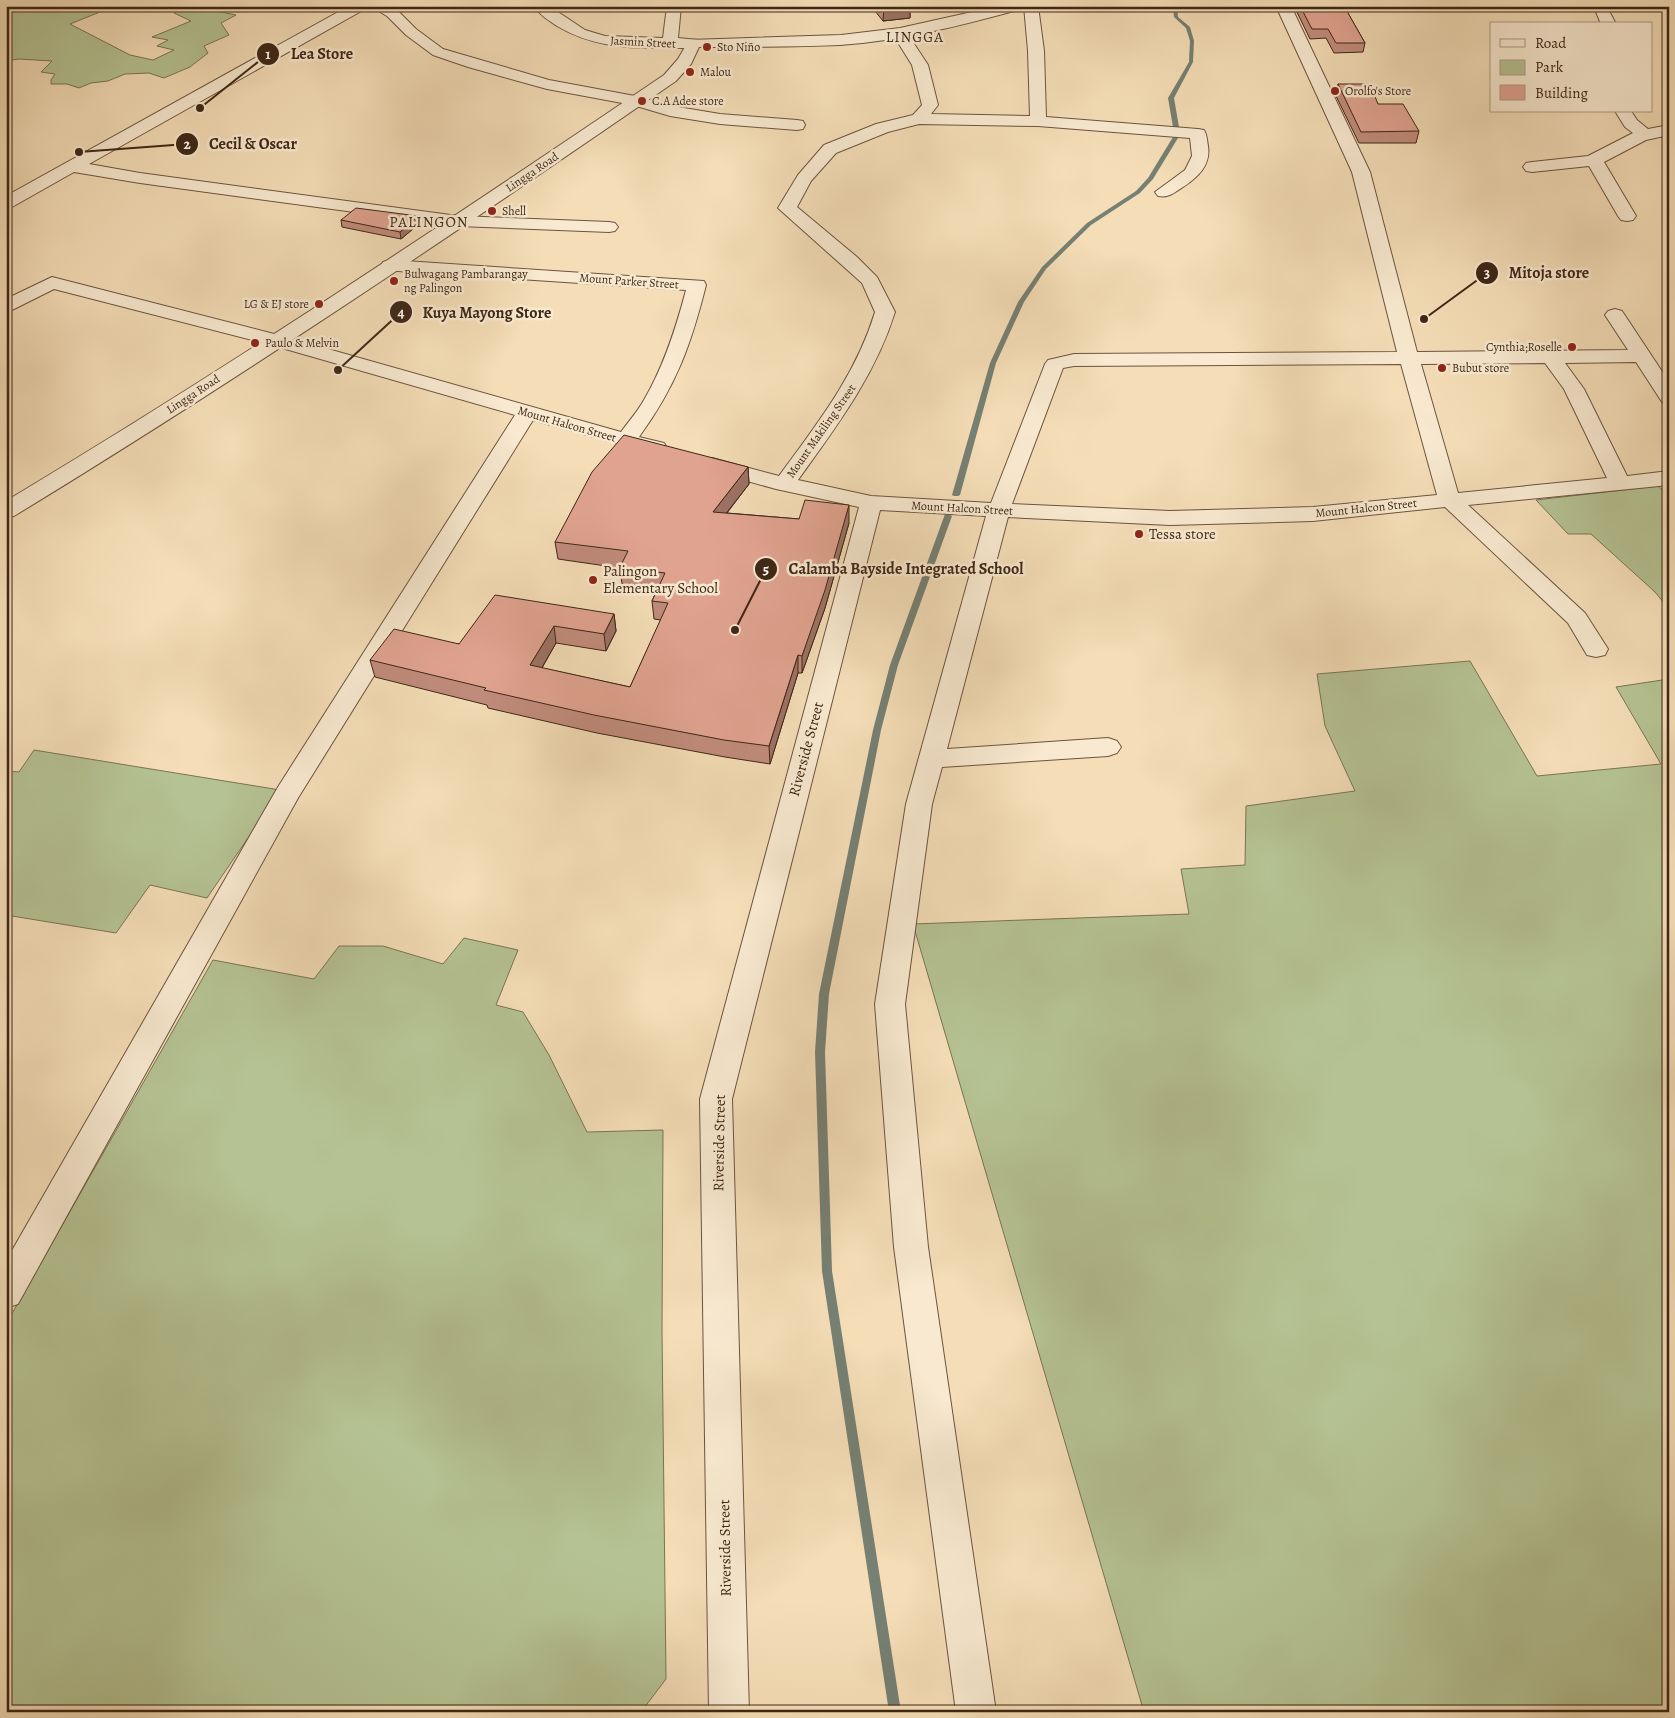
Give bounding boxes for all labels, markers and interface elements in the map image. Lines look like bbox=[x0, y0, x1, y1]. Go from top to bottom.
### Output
legend bbox=[1490, 22, 1652, 112]
district label: LINGGA bbox=[886, 27, 944, 47]
street label: Jasmin Street bbox=[610, 32, 676, 52]
text: Road bbox=[1535, 33, 1567, 53]
callout: Lea Store bbox=[256, 38, 363, 69]
place label: Sto Niño bbox=[717, 39, 760, 55]
marker: Sto Niño bbox=[701, 41, 713, 53]
text: Lea Store bbox=[291, 43, 353, 65]
text: 1 bbox=[265, 44, 271, 64]
text: Park bbox=[1535, 57, 1564, 77]
place label: Malou bbox=[700, 64, 732, 80]
marker: Malou bbox=[684, 66, 696, 78]
place label: Orolfo's Store bbox=[1345, 83, 1411, 99]
text: Building bbox=[1535, 83, 1588, 103]
marker: Orolfo's Store bbox=[1329, 85, 1341, 97]
place label: C.A Adee store bbox=[652, 93, 724, 109]
marker: C.A Adee store bbox=[636, 95, 648, 107]
callout: Cecil & Oscar bbox=[174, 128, 307, 159]
text: Cecil & Oscar bbox=[209, 133, 298, 155]
text: 2 bbox=[183, 134, 191, 154]
street label: Lingga Road bbox=[502, 148, 562, 196]
place label: Shell bbox=[502, 203, 526, 219]
marker: Shell bbox=[486, 205, 498, 217]
district label: PALINGON bbox=[389, 212, 469, 232]
callout: Mitoja store bbox=[1474, 257, 1600, 288]
text: Mitoja store bbox=[1509, 262, 1589, 284]
text: 3 bbox=[1484, 263, 1490, 283]
place label: Bulwagang Pambarangay ng Palingon bbox=[404, 266, 528, 296]
street label: Mount Parker Street bbox=[579, 270, 679, 292]
marker: Bulwagang Pambarangay ng Palingon bbox=[388, 275, 400, 287]
place label: LG & EJ store bbox=[244, 296, 309, 312]
callout: Kuya Mayong Store bbox=[388, 296, 562, 327]
marker: LG & EJ store bbox=[313, 298, 325, 310]
text: 4 bbox=[397, 302, 405, 322]
text: Kuya Mayong Store bbox=[423, 302, 551, 324]
place label: Paulo & Melvin bbox=[265, 335, 339, 351]
marker: Paulo & Melvin bbox=[249, 337, 261, 349]
place label: Cynthia;Roselle bbox=[1486, 339, 1562, 355]
marker: Cynthia;Roselle bbox=[1566, 341, 1578, 353]
place label: Bubut store bbox=[1452, 360, 1509, 376]
marker: Bubut store bbox=[1436, 362, 1448, 374]
street label: Lingga Road bbox=[163, 370, 223, 417]
street label: Mount Makiling Street bbox=[783, 381, 859, 481]
street label: Mount Halcon Street bbox=[516, 402, 618, 446]
street label: Mount Halcon Street bbox=[1314, 495, 1418, 521]
street label: Mount Halcon Street bbox=[911, 497, 1013, 519]
place label: Tessa store bbox=[1149, 524, 1216, 544]
marker: Tessa store bbox=[1133, 528, 1145, 540]
callout: Calamba Bayside Integrated School bbox=[754, 553, 1034, 584]
text: Calamba Bayside Integrated School bbox=[789, 558, 1024, 580]
text: 5 bbox=[763, 559, 769, 579]
place label: Palingon Elementary School bbox=[603, 561, 718, 598]
marker: Palingon Elementary School bbox=[587, 574, 599, 586]
street label: Riverside Street bbox=[784, 700, 828, 798]
street label: Riverside Street bbox=[708, 1094, 730, 1192]
street label: Riverside Street bbox=[714, 1499, 736, 1597]

